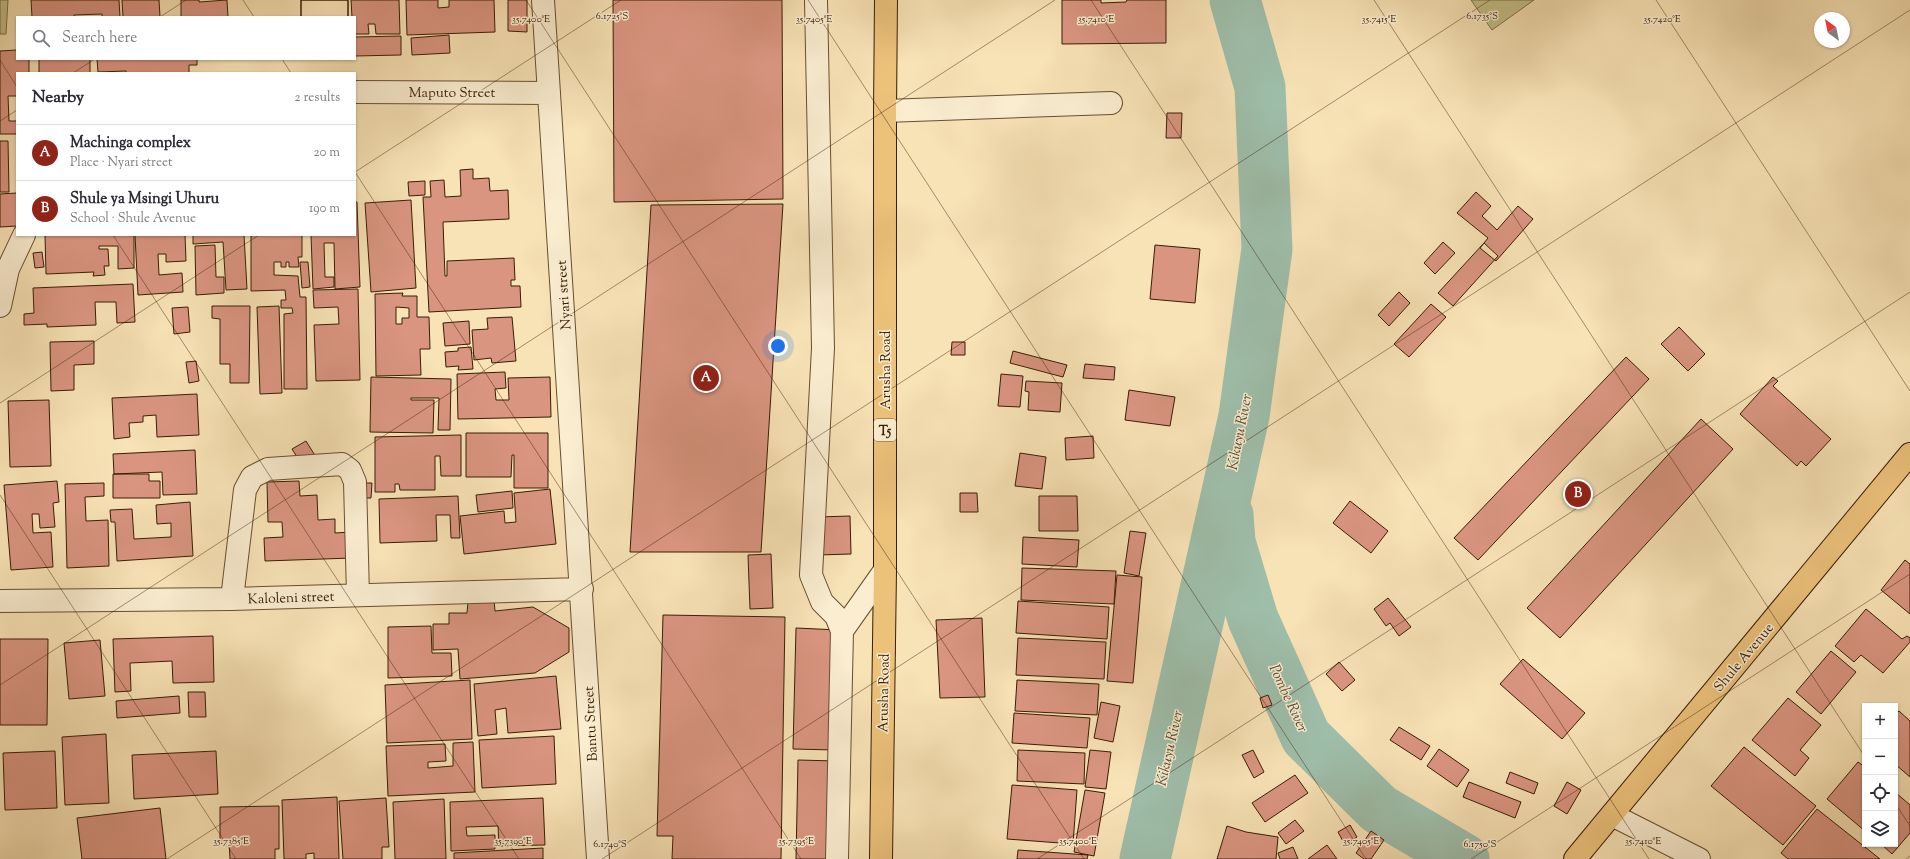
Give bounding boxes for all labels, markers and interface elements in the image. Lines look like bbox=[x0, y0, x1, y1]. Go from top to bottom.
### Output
text: 6.1725°S bbox=[596, 9, 628, 24]
text: 6.1735°S bbox=[1466, 9, 1498, 24]
text: 35.7400°E bbox=[512, 12, 550, 27]
text: 35.7405°E bbox=[796, 12, 832, 27]
text: 35.7410°E bbox=[1078, 12, 1114, 27]
text: 35.7415°E bbox=[1362, 12, 1396, 27]
text: 35.7420°E bbox=[1643, 12, 1681, 27]
north arrow bbox=[1814, 12, 1850, 48]
search box bbox=[16, 16, 356, 60]
icon: search bbox=[30, 27, 52, 49]
text: Search here bbox=[62, 28, 137, 49]
street label: Maputo Street bbox=[409, 84, 496, 104]
text: Nearby bbox=[32, 86, 84, 110]
text: 2 results bbox=[295, 89, 340, 107]
text: Machinga complex bbox=[70, 133, 191, 154]
text: A bbox=[40, 144, 50, 162]
text: 20 m bbox=[314, 144, 340, 162]
text: Place · Nyari street bbox=[70, 154, 172, 172]
text: Shule ya Msingi Uhuru bbox=[70, 189, 219, 210]
text: B bbox=[41, 200, 49, 218]
text: 190 m bbox=[309, 200, 340, 218]
text: School · Shule Avenue bbox=[70, 210, 196, 228]
street label: Nyari street bbox=[553, 259, 577, 330]
street label: Arusha Road bbox=[877, 330, 897, 410]
your location bbox=[768, 336, 788, 356]
pin: A bbox=[693, 363, 719, 393]
water label: Kikuyu River bbox=[1223, 392, 1258, 472]
road number: T5 bbox=[874, 419, 896, 441]
pin: B bbox=[1565, 479, 1591, 509]
street label: Kaloleni street bbox=[247, 587, 335, 611]
street label: Shule Avenue bbox=[1710, 619, 1779, 697]
street label: Arusha Road bbox=[874, 653, 896, 733]
water label: Pombe River bbox=[1263, 661, 1313, 737]
street label: Bantu Street bbox=[580, 686, 604, 762]
map controls bbox=[1862, 703, 1898, 847]
button: + bbox=[1862, 703, 1898, 739]
water label: Kikuyu River bbox=[1152, 708, 1190, 788]
button: − bbox=[1862, 739, 1898, 775]
button: locate bbox=[1862, 775, 1898, 811]
button: layers bbox=[1862, 811, 1898, 847]
text: 35.7385°E bbox=[213, 834, 249, 849]
text: 35.7390°E bbox=[494, 834, 532, 849]
text: 35.7395°E bbox=[778, 834, 814, 849]
text: 35.7400°E bbox=[1059, 834, 1097, 849]
text: 35.7405°E bbox=[1343, 834, 1379, 849]
text: 35.7410°E bbox=[1625, 834, 1661, 849]
text: 6.1740°S bbox=[593, 837, 627, 852]
text: 6.1750°S bbox=[1464, 837, 1496, 852]

